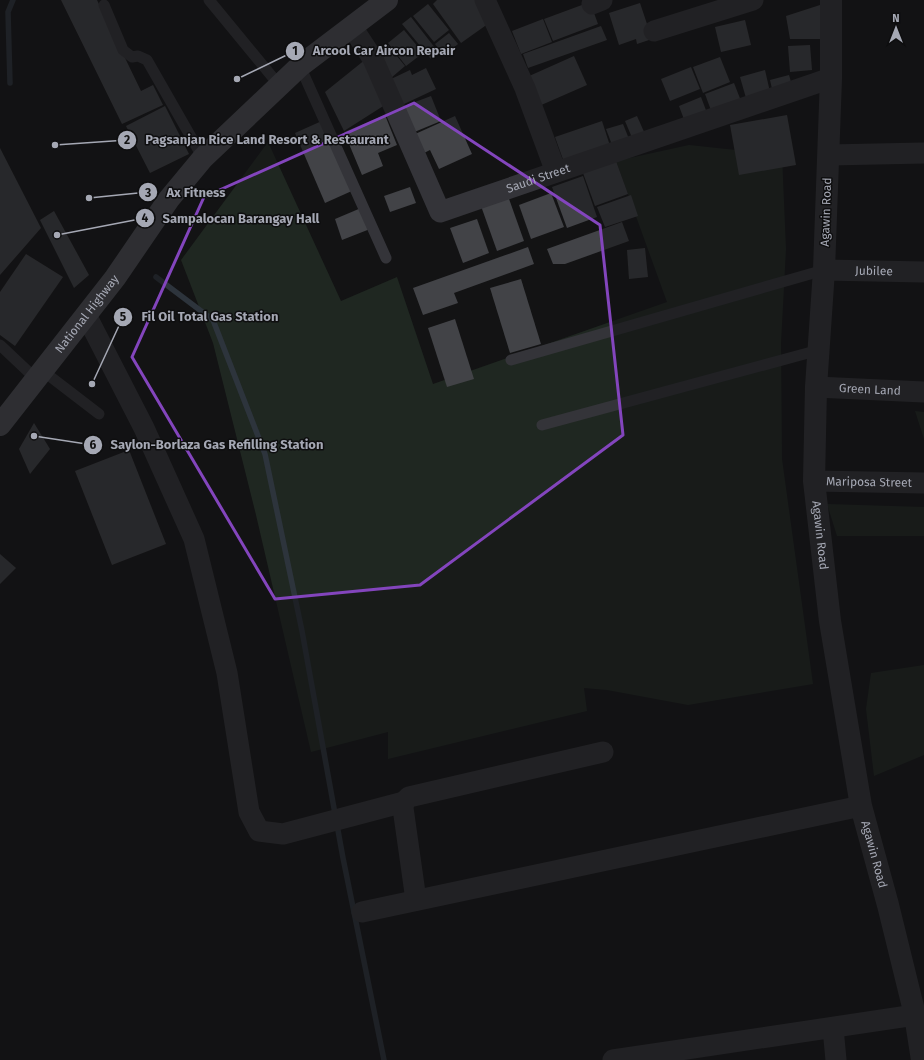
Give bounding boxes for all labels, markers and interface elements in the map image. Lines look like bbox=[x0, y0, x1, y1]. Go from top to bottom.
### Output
north arrow bbox=[876, 8, 916, 48]
text: N bbox=[892, 12, 900, 25]
callout: Arcool Car Aircon Repair bbox=[285, 38, 463, 63]
text: Arcool Car Aircon Repair bbox=[312, 43, 456, 58]
text: 1 bbox=[292, 44, 298, 58]
callout: Pagsanjan Rice Land Resort & Restaurant bbox=[117, 127, 397, 152]
text: Pagsanjan Rice Land Resort & Restaurant bbox=[145, 132, 390, 147]
text: 2 bbox=[124, 133, 130, 147]
street label: Saudi Street bbox=[504, 161, 572, 196]
street label: Agawin Road bbox=[818, 177, 834, 247]
callout: Ax Fitness bbox=[138, 180, 233, 205]
text: Ax Fitness bbox=[165, 185, 226, 200]
text: 3 bbox=[144, 186, 151, 200]
callout: Sampalocan Barangay Hall bbox=[135, 206, 328, 231]
text: 4 bbox=[142, 211, 149, 225]
text: Sampalocan Barangay Hall bbox=[163, 211, 320, 226]
street label: Jubilee bbox=[855, 264, 893, 278]
street label: National Highway bbox=[52, 272, 122, 356]
callout: Fil Oil Total Gas Station bbox=[113, 304, 286, 329]
text: Fil Oil Total Gas Station bbox=[142, 309, 278, 324]
text: 5 bbox=[120, 310, 127, 324]
street label: Green Land bbox=[839, 381, 901, 398]
callout: Saylon-Borlaza Gas Refilling Station bbox=[83, 432, 332, 457]
text: Saylon-Borlaza Gas Refilling Station bbox=[111, 437, 323, 452]
text: 6 bbox=[90, 438, 97, 452]
street label: Mariposa Street bbox=[826, 474, 913, 490]
street label: Agawin Road bbox=[809, 500, 831, 570]
street label: Agawin Road bbox=[858, 819, 890, 890]

